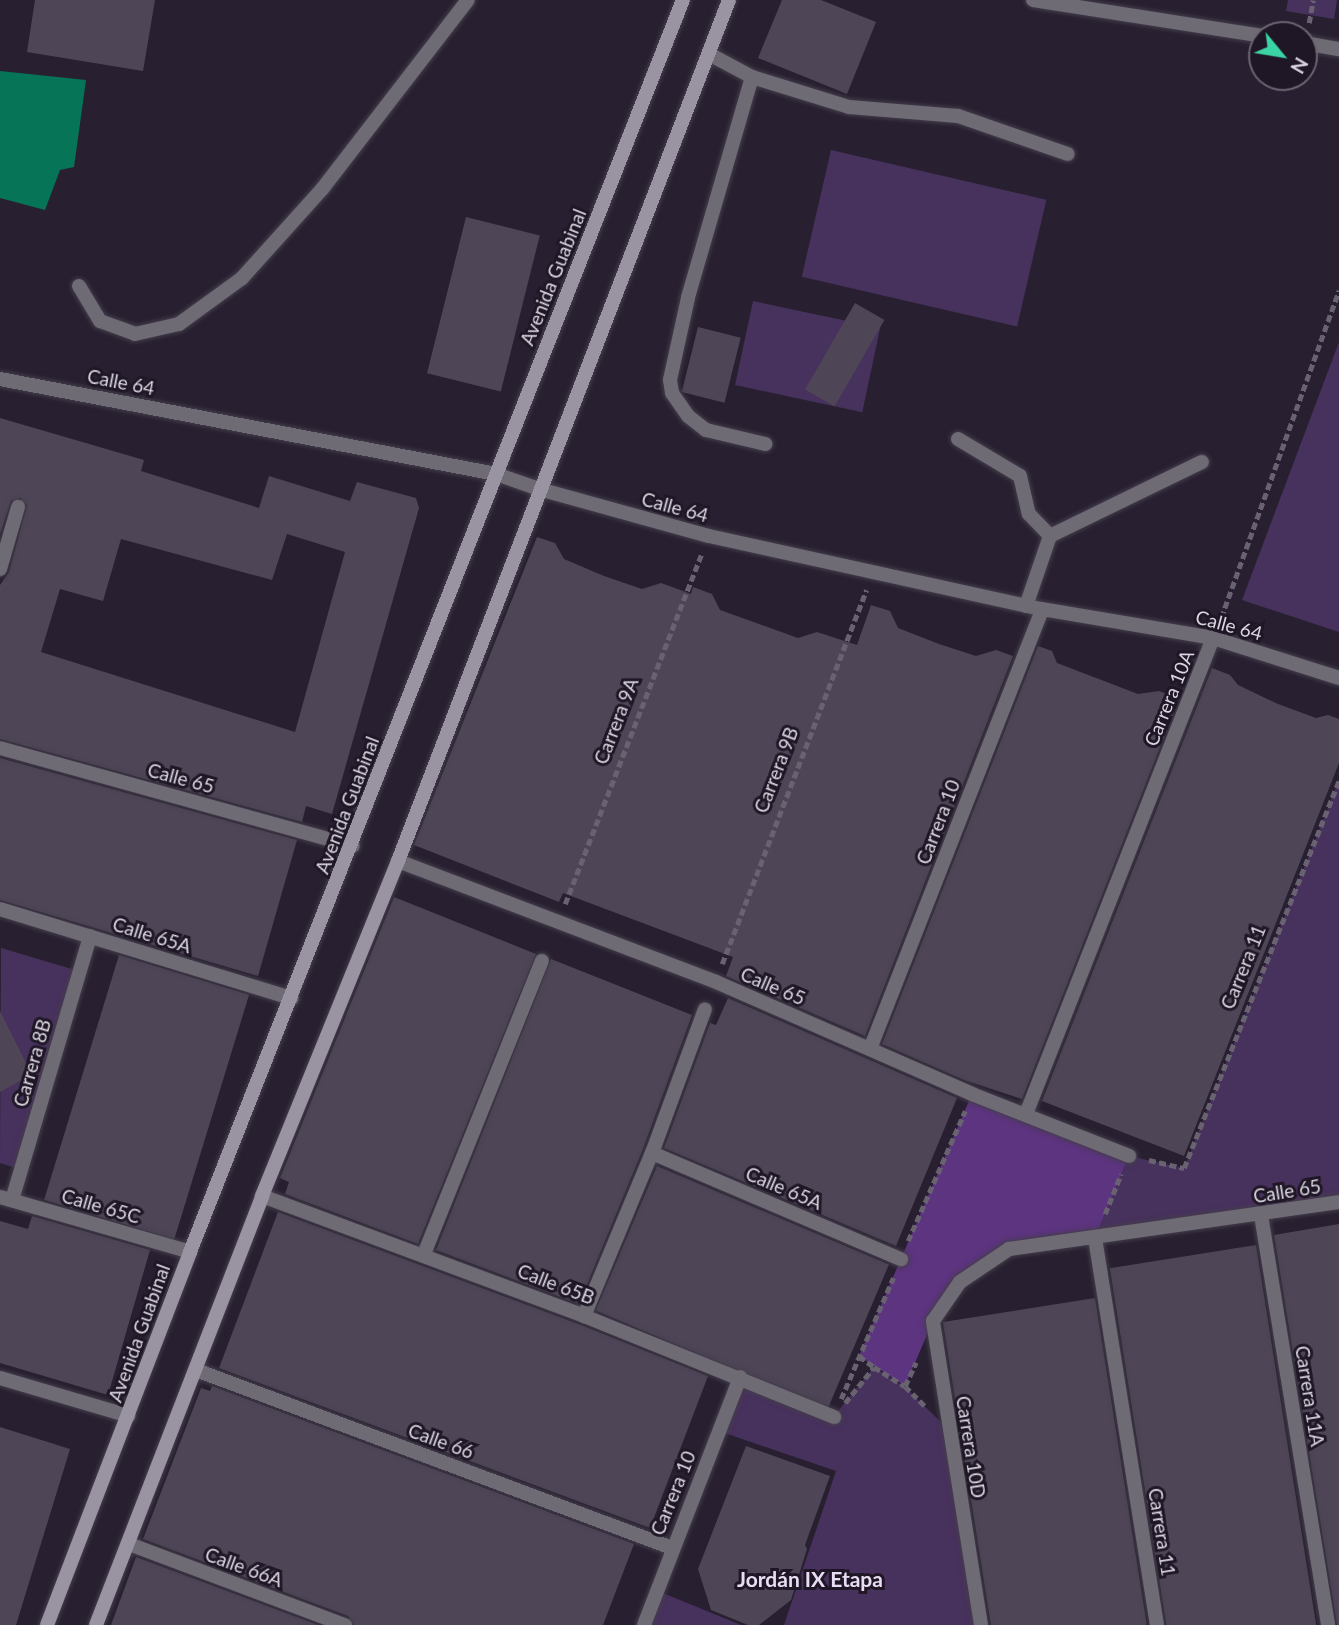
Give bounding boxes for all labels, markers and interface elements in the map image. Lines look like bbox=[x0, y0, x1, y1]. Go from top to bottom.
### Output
north arrow bbox=[1248, 21, 1318, 91]
text: N bbox=[1286, 54, 1314, 78]
street label: Avenida Guabinal bbox=[515, 205, 591, 349]
street label: Calle 64 bbox=[85, 364, 157, 400]
street label: Calle 64 bbox=[639, 487, 711, 527]
street label: Calle 64 bbox=[1193, 605, 1265, 645]
street label: Carrera 10A bbox=[1139, 647, 1199, 749]
street label: Carrera 9A bbox=[589, 675, 643, 767]
street label: Carrera 9B bbox=[749, 724, 803, 816]
street label: Avenida Guabinal bbox=[310, 733, 384, 877]
street label: Calle 65 bbox=[145, 758, 217, 798]
street label: Carrera 10 bbox=[911, 777, 965, 867]
street label: Calle 65A bbox=[110, 912, 194, 958]
street label: Carrera 11 bbox=[1216, 922, 1270, 1012]
street label: Calle 65 bbox=[737, 962, 809, 1010]
street label: Carrera 8B bbox=[9, 1017, 55, 1109]
street label: Calle 65A bbox=[742, 1162, 826, 1214]
street label: Calle 65 bbox=[1252, 1174, 1322, 1208]
street label: Calle 65C bbox=[59, 1184, 143, 1228]
street label: Calle 65B bbox=[514, 1259, 598, 1309]
street label: Avenida Guabinal bbox=[103, 1261, 175, 1405]
street label: Carrera 11A bbox=[1291, 1344, 1329, 1448]
street label: Carrera 10D bbox=[952, 1394, 990, 1500]
street label: Calle 66 bbox=[405, 1419, 477, 1463]
street label: Carrera 10 bbox=[646, 1448, 700, 1538]
street label: Carrera 11 bbox=[1144, 1486, 1180, 1578]
street label: Calle 66A bbox=[202, 1542, 286, 1592]
district label: Jordán IX Etapa bbox=[737, 1566, 883, 1592]

